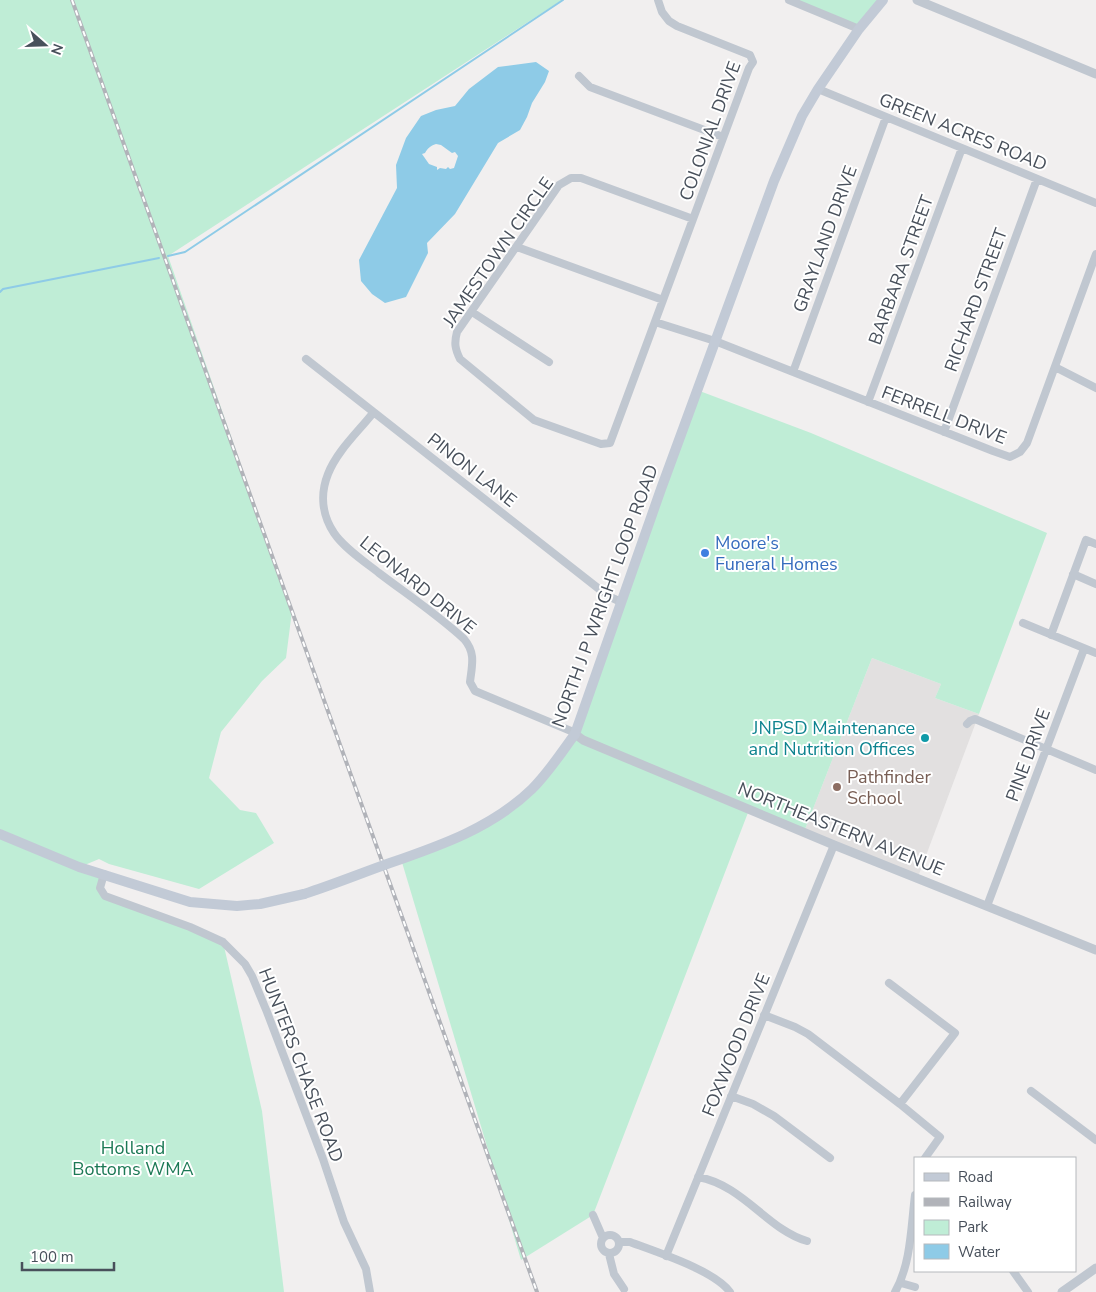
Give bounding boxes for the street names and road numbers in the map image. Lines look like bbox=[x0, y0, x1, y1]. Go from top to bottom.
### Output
street label: COLONIAL DRIVE bbox=[674, 58, 746, 204]
street label: GREEN ACRES ROAD bbox=[875, 87, 1051, 177]
street label: GRAYLAND DRIVE bbox=[787, 162, 863, 316]
street label: JAMESTOWN CIRCLE bbox=[437, 172, 559, 333]
street label: BARBARA STREET bbox=[863, 192, 939, 348]
street label: RICHARD STREET bbox=[939, 225, 1013, 375]
street label: FERRELL DRIVE bbox=[878, 380, 1010, 450]
street label: PINON LANE bbox=[422, 427, 522, 513]
street label: NORTH J P WRIGHT LOOP ROAD bbox=[546, 461, 664, 731]
street label: LEONARD DRIVE bbox=[355, 531, 481, 639]
street label: PINE DRIVE bbox=[1000, 705, 1056, 805]
street label: NORTHEASTERN AVENUE bbox=[734, 777, 948, 881]
street label: HUNTERS CHASE ROAD bbox=[253, 964, 349, 1166]
street label: FOXWOOD DRIVE bbox=[696, 970, 776, 1120]

